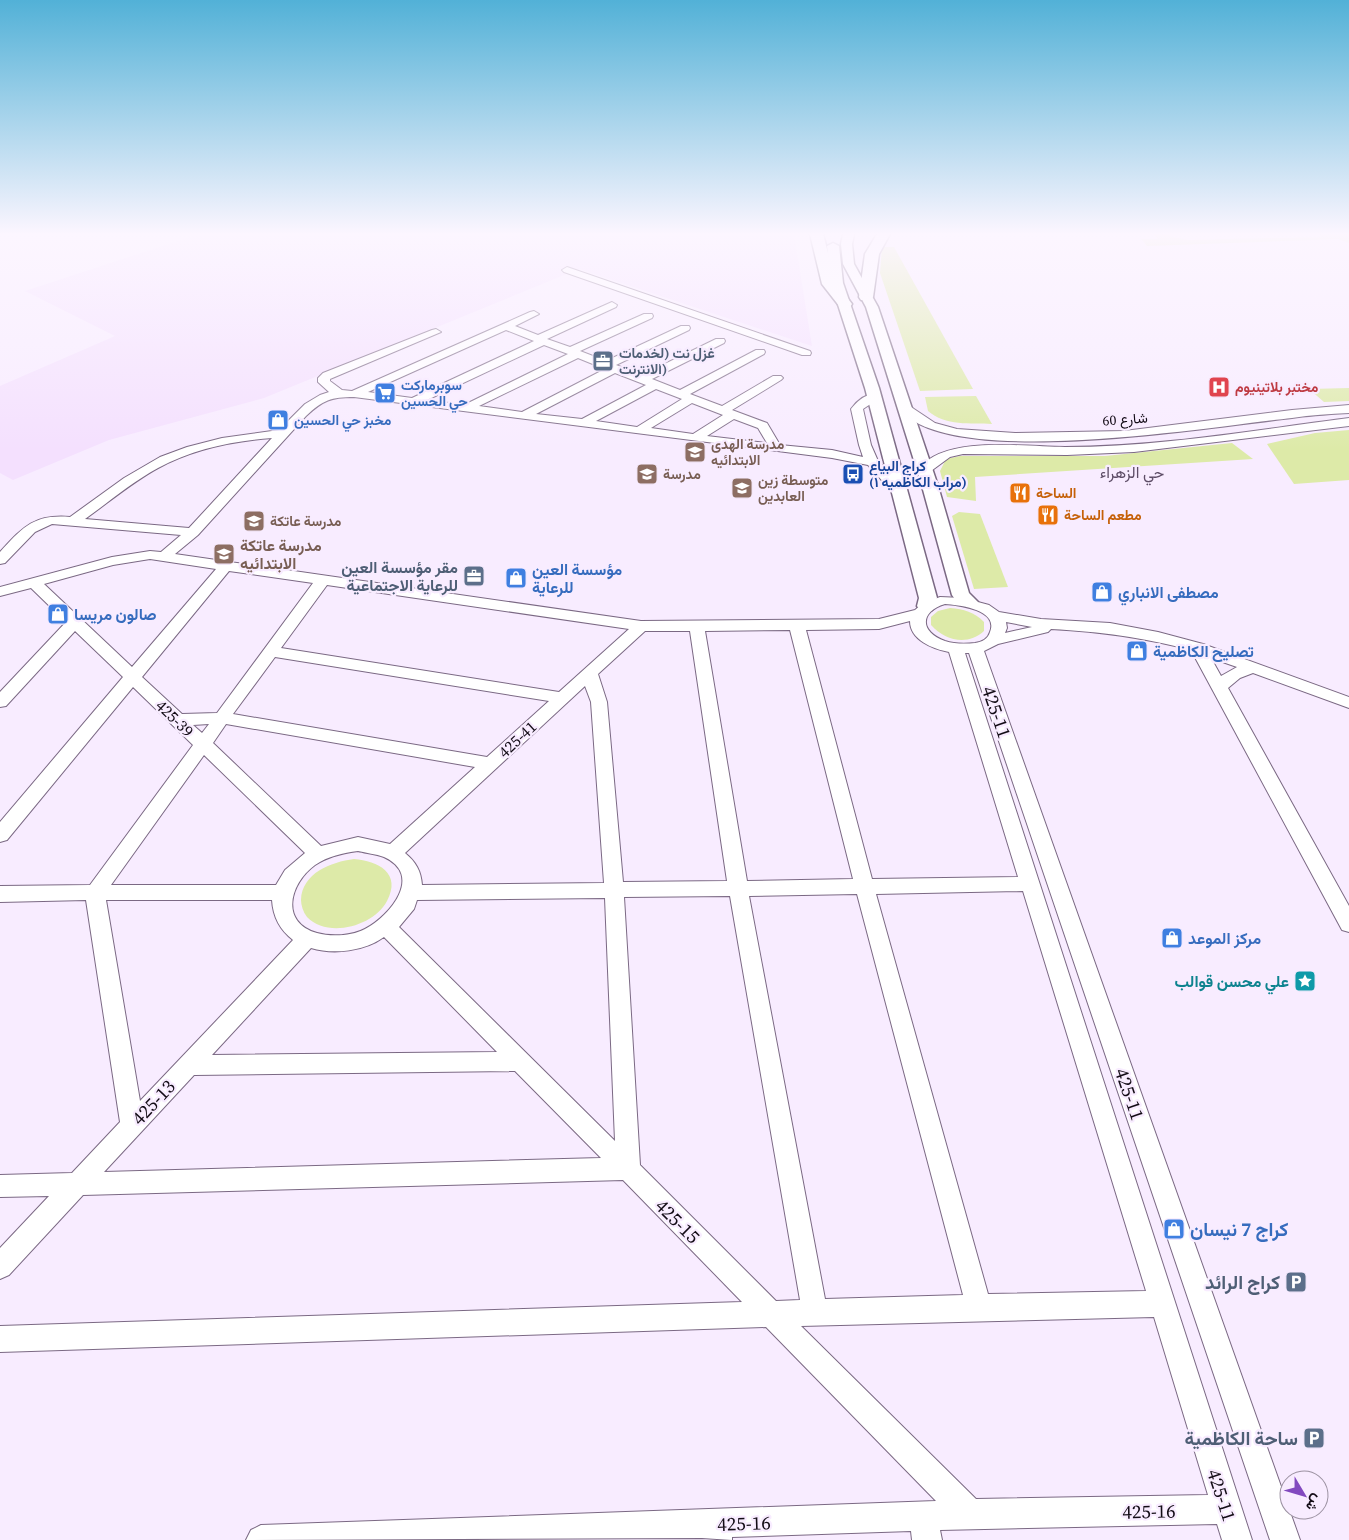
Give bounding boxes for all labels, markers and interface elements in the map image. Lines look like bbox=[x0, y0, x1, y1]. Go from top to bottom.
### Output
place label: غزل نت (لخدمات الانترنت) bbox=[619, 343, 715, 379]
office icon: غزل نت (لخدمات الانترنت) bbox=[591, 349, 615, 373]
place label: سوبرماركت حي الحسين bbox=[401, 375, 468, 413]
hospital icon: مختبر بلاتينيوم bbox=[1207, 375, 1231, 399]
place label: مختبر بلاتينيوم bbox=[1235, 377, 1319, 397]
supermarket icon: سوبرماركت حي الحسين bbox=[373, 381, 397, 405]
street label: شارع 60 bbox=[1102, 407, 1148, 432]
shop icon: مخبز حي الحسين bbox=[266, 408, 290, 432]
place label: مخبز حي الحسين bbox=[294, 410, 392, 432]
place label: مدرسة الهدى الابتدائيه bbox=[711, 434, 785, 470]
school or university icon: مدرسة الهدى الابتدائيه bbox=[683, 440, 707, 464]
place label: كراج البياع (مراب الكاظميه ١) bbox=[869, 456, 967, 492]
district label: حي الزهراء bbox=[1100, 461, 1165, 486]
school or university icon: مدرسة bbox=[635, 462, 659, 486]
bus stop icon: كراج البياع (مراب الكاظميه ١) bbox=[841, 462, 865, 486]
place label: مدرسة bbox=[663, 464, 701, 484]
place label: متوسطة زين العابدين bbox=[758, 470, 829, 506]
school or university icon: متوسطة زين العابدين bbox=[730, 476, 754, 500]
restaurant icon: الساحة bbox=[1008, 481, 1032, 505]
place label: الساحة bbox=[1036, 483, 1076, 503]
restaurant icon: مطعم الساحة bbox=[1036, 503, 1060, 527]
place label: مطعم الساحة bbox=[1064, 505, 1142, 525]
school or university icon: مدرسة عاتكة bbox=[242, 509, 266, 533]
place label: مدرسة عاتكة bbox=[270, 511, 342, 531]
place label: مدرسة عاتكة الابتدائيه bbox=[240, 534, 322, 574]
school or university icon: مدرسة عاتكة الابتدائيه bbox=[212, 542, 236, 566]
place label: مقر مؤسسة العين للرعاية الاجتماعية bbox=[341, 556, 458, 596]
place label: مؤسسة العين للرعاية bbox=[532, 558, 623, 598]
office icon: مقر مؤسسة العين للرعاية الاجتماعية bbox=[462, 564, 486, 588]
shop icon: مؤسسة العين للرعاية bbox=[504, 566, 528, 590]
shop icon: مصطفى الانباري bbox=[1090, 580, 1114, 604]
place label: مصطفى الانباري bbox=[1118, 581, 1219, 606]
shop icon: صالون مريسا bbox=[46, 602, 70, 626]
place label: صالون مريسا bbox=[74, 603, 157, 625]
shop icon: تصليح الكاظمية bbox=[1125, 639, 1149, 663]
place label: تصليح الكاظمية bbox=[1153, 640, 1254, 663]
street label: 425-11 bbox=[976, 683, 1018, 741]
street label: 425-39 bbox=[151, 694, 199, 742]
street label: 425-41 bbox=[493, 716, 541, 762]
shop icon: مركز الموعد bbox=[1160, 926, 1184, 950]
place label: مركز الموعد bbox=[1188, 927, 1261, 949]
place icon: علي محسن قوالب bbox=[1293, 969, 1317, 993]
place label: علي محسن قوالب bbox=[1175, 970, 1289, 995]
street label: 425-11 bbox=[1109, 1065, 1151, 1123]
street label: 425-13 bbox=[125, 1074, 181, 1130]
street label: 425-15 bbox=[650, 1193, 706, 1249]
place label: كراج 7 نيسان bbox=[1190, 1216, 1289, 1242]
shop icon: كراج 7 نيسان bbox=[1162, 1217, 1186, 1241]
place label: كراج الرائد bbox=[1205, 1269, 1280, 1295]
parking icon: كراج الرائد bbox=[1284, 1270, 1308, 1294]
place label: ساحة الكاظمية bbox=[1184, 1425, 1298, 1451]
parking icon: ساحة الكاظمية bbox=[1302, 1426, 1326, 1450]
street label: 425-11 bbox=[1201, 1466, 1243, 1524]
north arrow bbox=[1279, 1470, 1329, 1520]
text: ش bbox=[1301, 1490, 1327, 1516]
street label: 425-16 bbox=[1122, 1498, 1176, 1524]
street label: 425-16 bbox=[717, 1509, 771, 1537]

